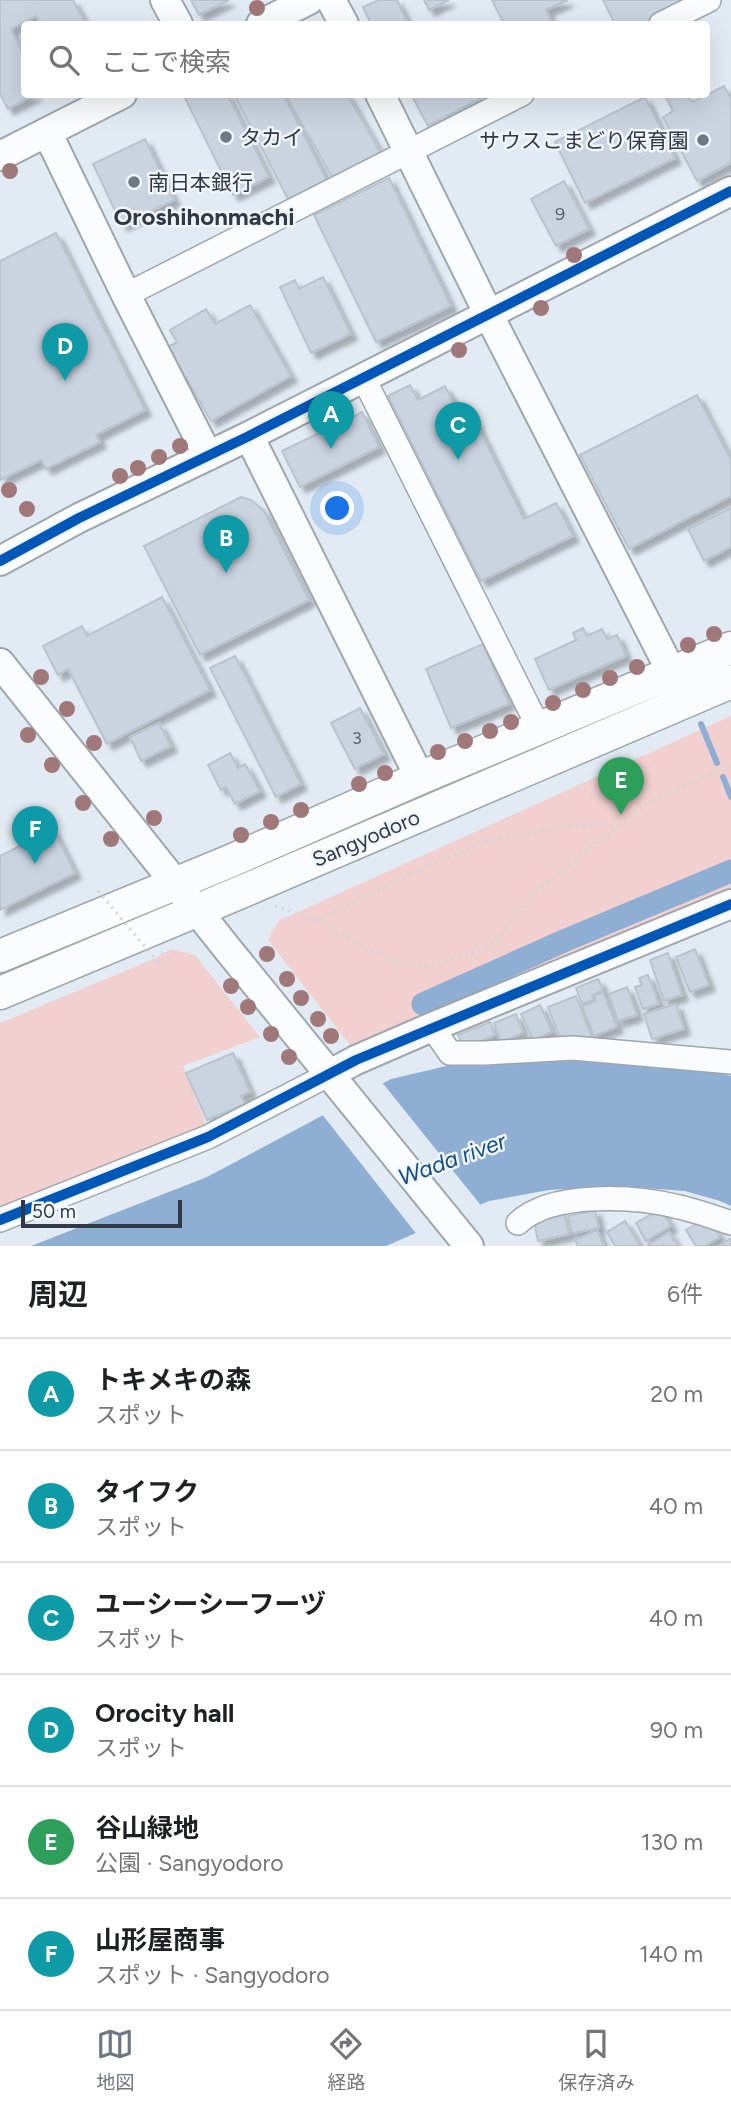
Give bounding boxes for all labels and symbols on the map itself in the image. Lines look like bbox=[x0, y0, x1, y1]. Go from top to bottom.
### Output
place label: タカイ bbox=[240, 125, 303, 150]
place label: サウスこまどり保育園 bbox=[479, 128, 689, 153]
marker: タカイ bbox=[218, 129, 234, 145]
marker: サウスこまどり保育園 bbox=[695, 132, 711, 148]
place label: 南日本銀行 bbox=[148, 170, 253, 195]
marker: 南日本銀行 bbox=[126, 174, 142, 190]
district label: Oroshihonmachi bbox=[113, 202, 295, 231]
house number: 9 bbox=[555, 203, 565, 225]
pin: D bbox=[42, 323, 88, 381]
pin: A bbox=[308, 391, 354, 449]
pin: C bbox=[435, 402, 481, 460]
your location bbox=[320, 491, 354, 525]
pin: B bbox=[203, 515, 249, 573]
house number: 3 bbox=[352, 727, 362, 749]
pin: E bbox=[598, 757, 644, 815]
street label: Sangyodoro bbox=[308, 804, 424, 872]
pin: F bbox=[12, 806, 58, 864]
water label: Wada river bbox=[394, 1126, 511, 1191]
scale bar bbox=[21, 1197, 182, 1229]

